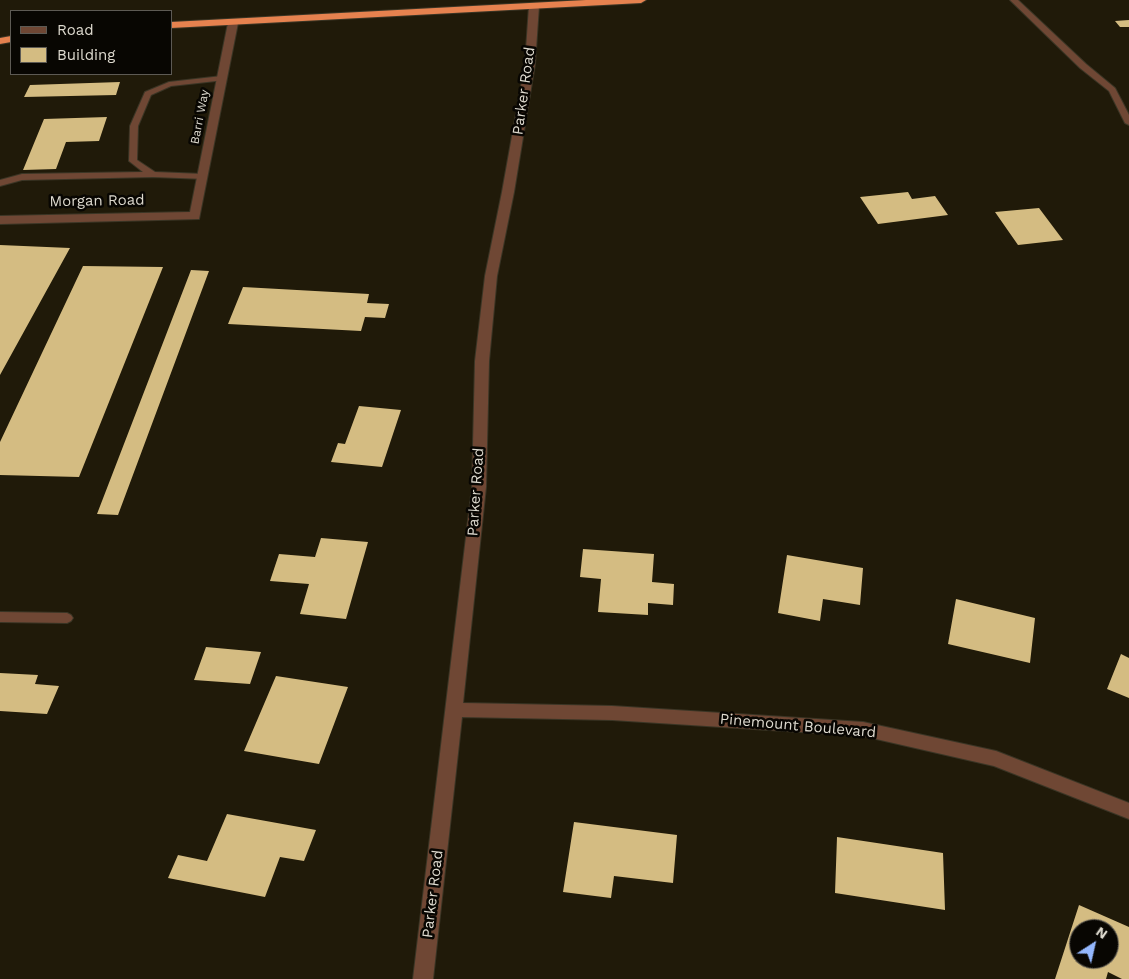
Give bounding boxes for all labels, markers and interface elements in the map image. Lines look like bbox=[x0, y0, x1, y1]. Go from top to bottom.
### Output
legend bbox=[10, 10, 172, 75]
text: Road bbox=[57, 21, 94, 39]
text: Building bbox=[57, 46, 115, 64]
street label: Parker Road bbox=[509, 46, 539, 136]
street label: Barri Way bbox=[188, 88, 212, 146]
street label: Morgan Road bbox=[49, 191, 145, 211]
street label: Parker Road bbox=[464, 447, 488, 537]
street label: Pinemount Boulevard bbox=[719, 710, 877, 742]
street label: Parker Road bbox=[419, 849, 447, 939]
north arrow bbox=[1069, 919, 1119, 969]
text: N bbox=[1093, 923, 1111, 942]

